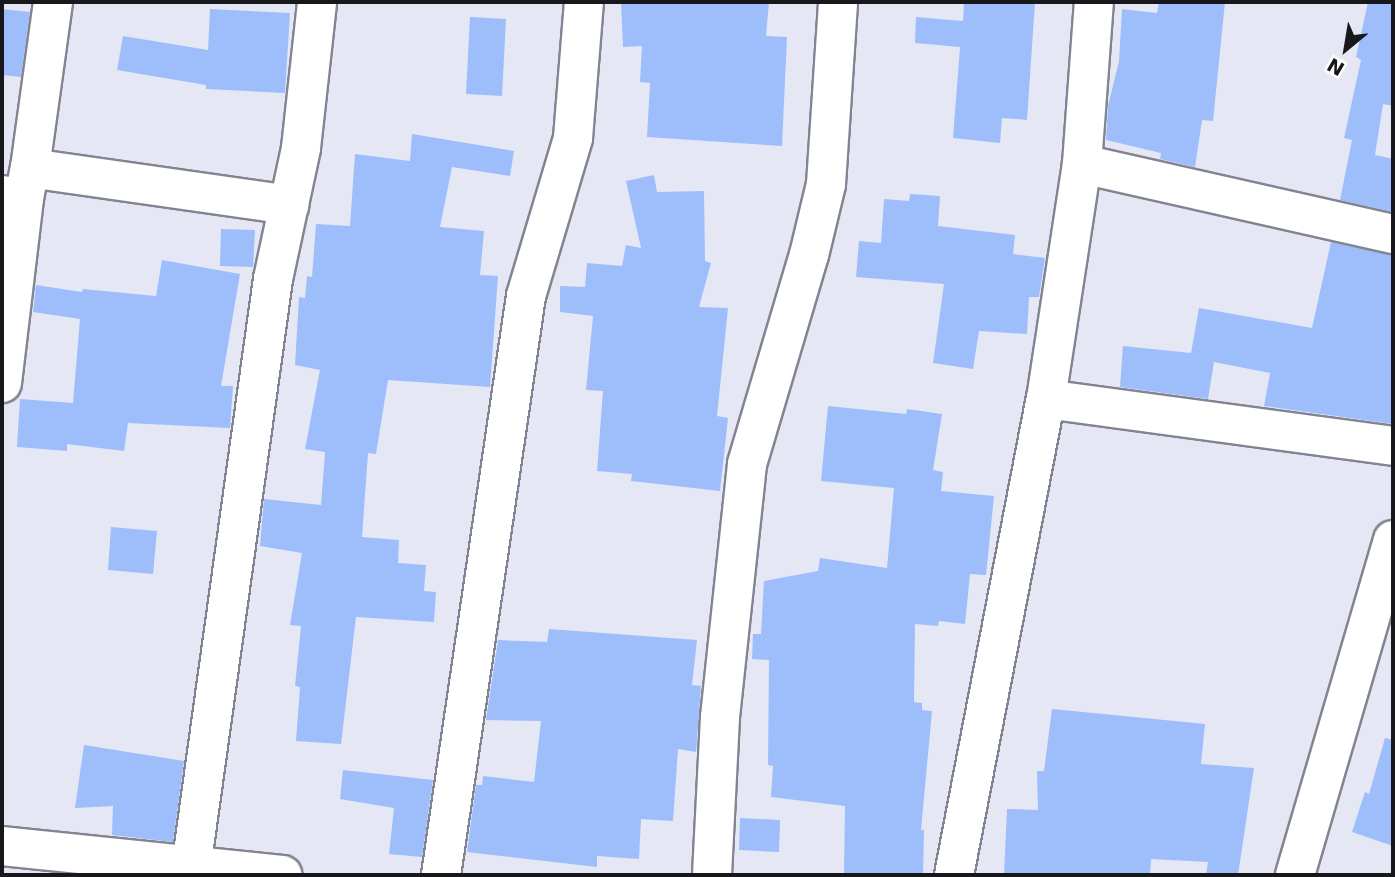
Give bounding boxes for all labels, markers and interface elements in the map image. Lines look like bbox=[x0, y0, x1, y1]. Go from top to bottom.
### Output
north arrow bbox=[1311, 14, 1381, 84]
text: N bbox=[1323, 54, 1348, 81]

